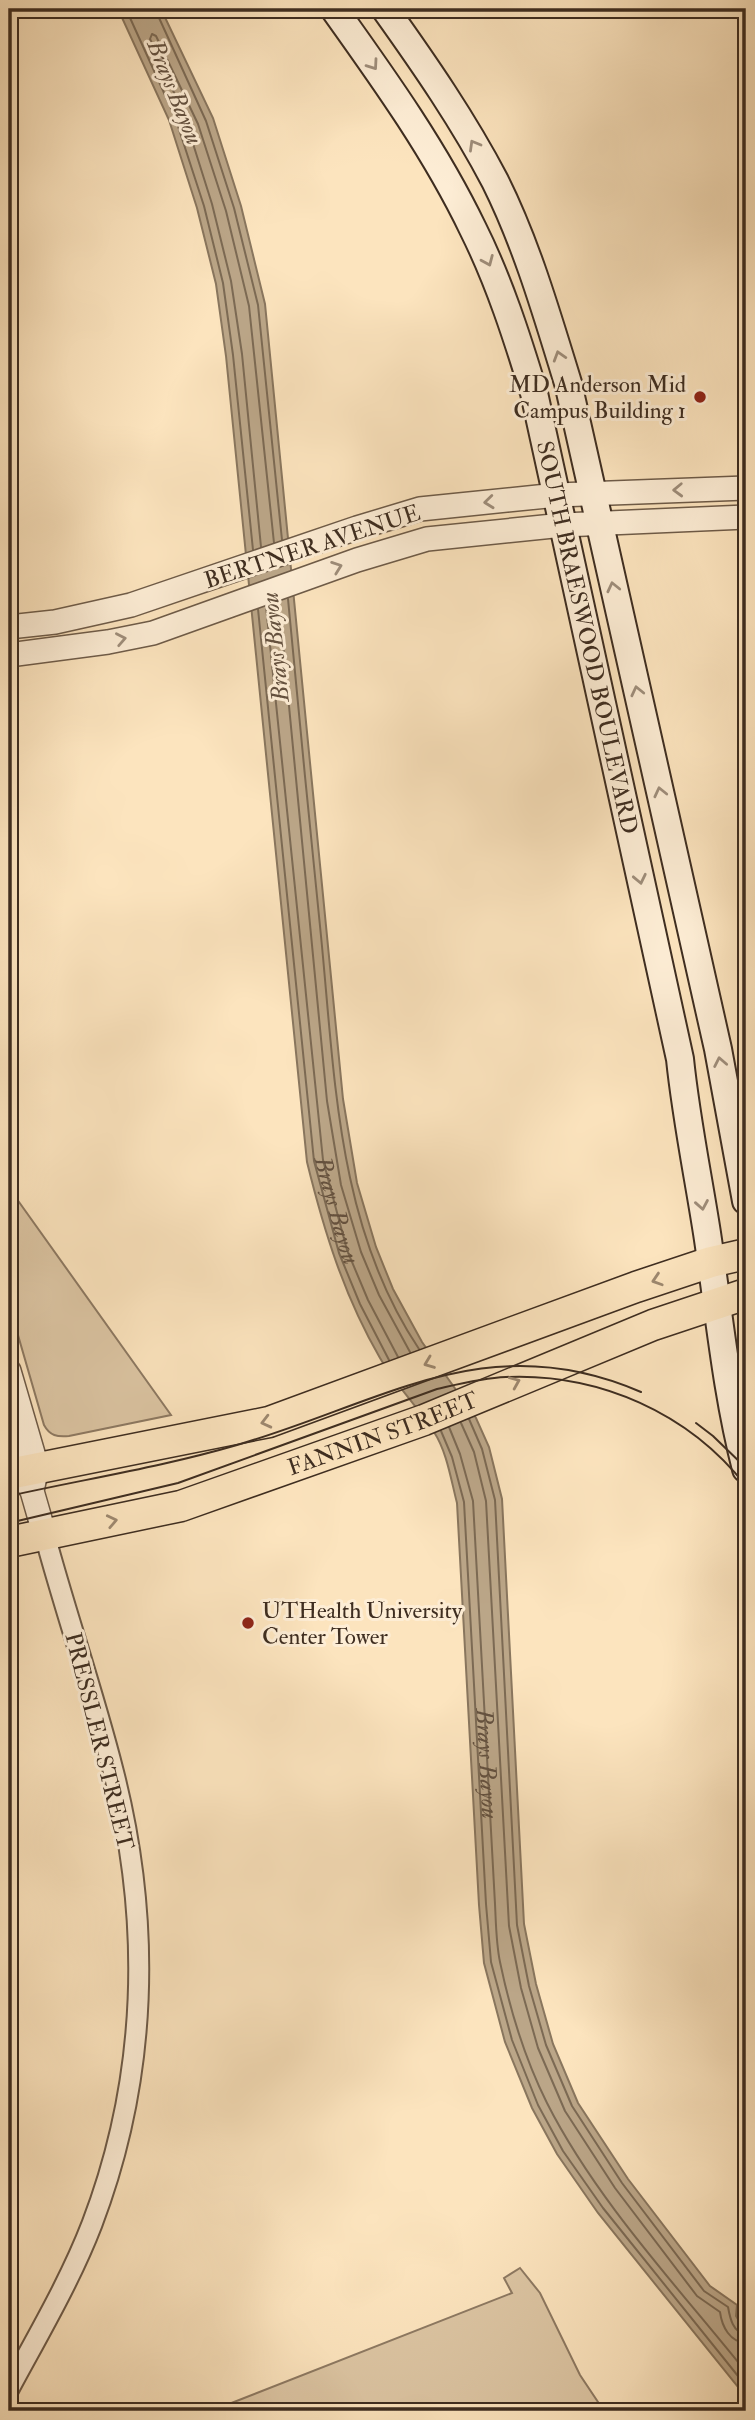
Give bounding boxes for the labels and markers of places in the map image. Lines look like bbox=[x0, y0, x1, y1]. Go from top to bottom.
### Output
place label: MD Anderson Mid Campus Building 1 bbox=[509, 370, 686, 426]
marker: MD Anderson Mid Campus Building 1 bbox=[692, 389, 708, 405]
place label: UTHealth University Center Tower bbox=[262, 1596, 463, 1651]
marker: UTHealth University Center Tower bbox=[240, 1615, 256, 1631]

